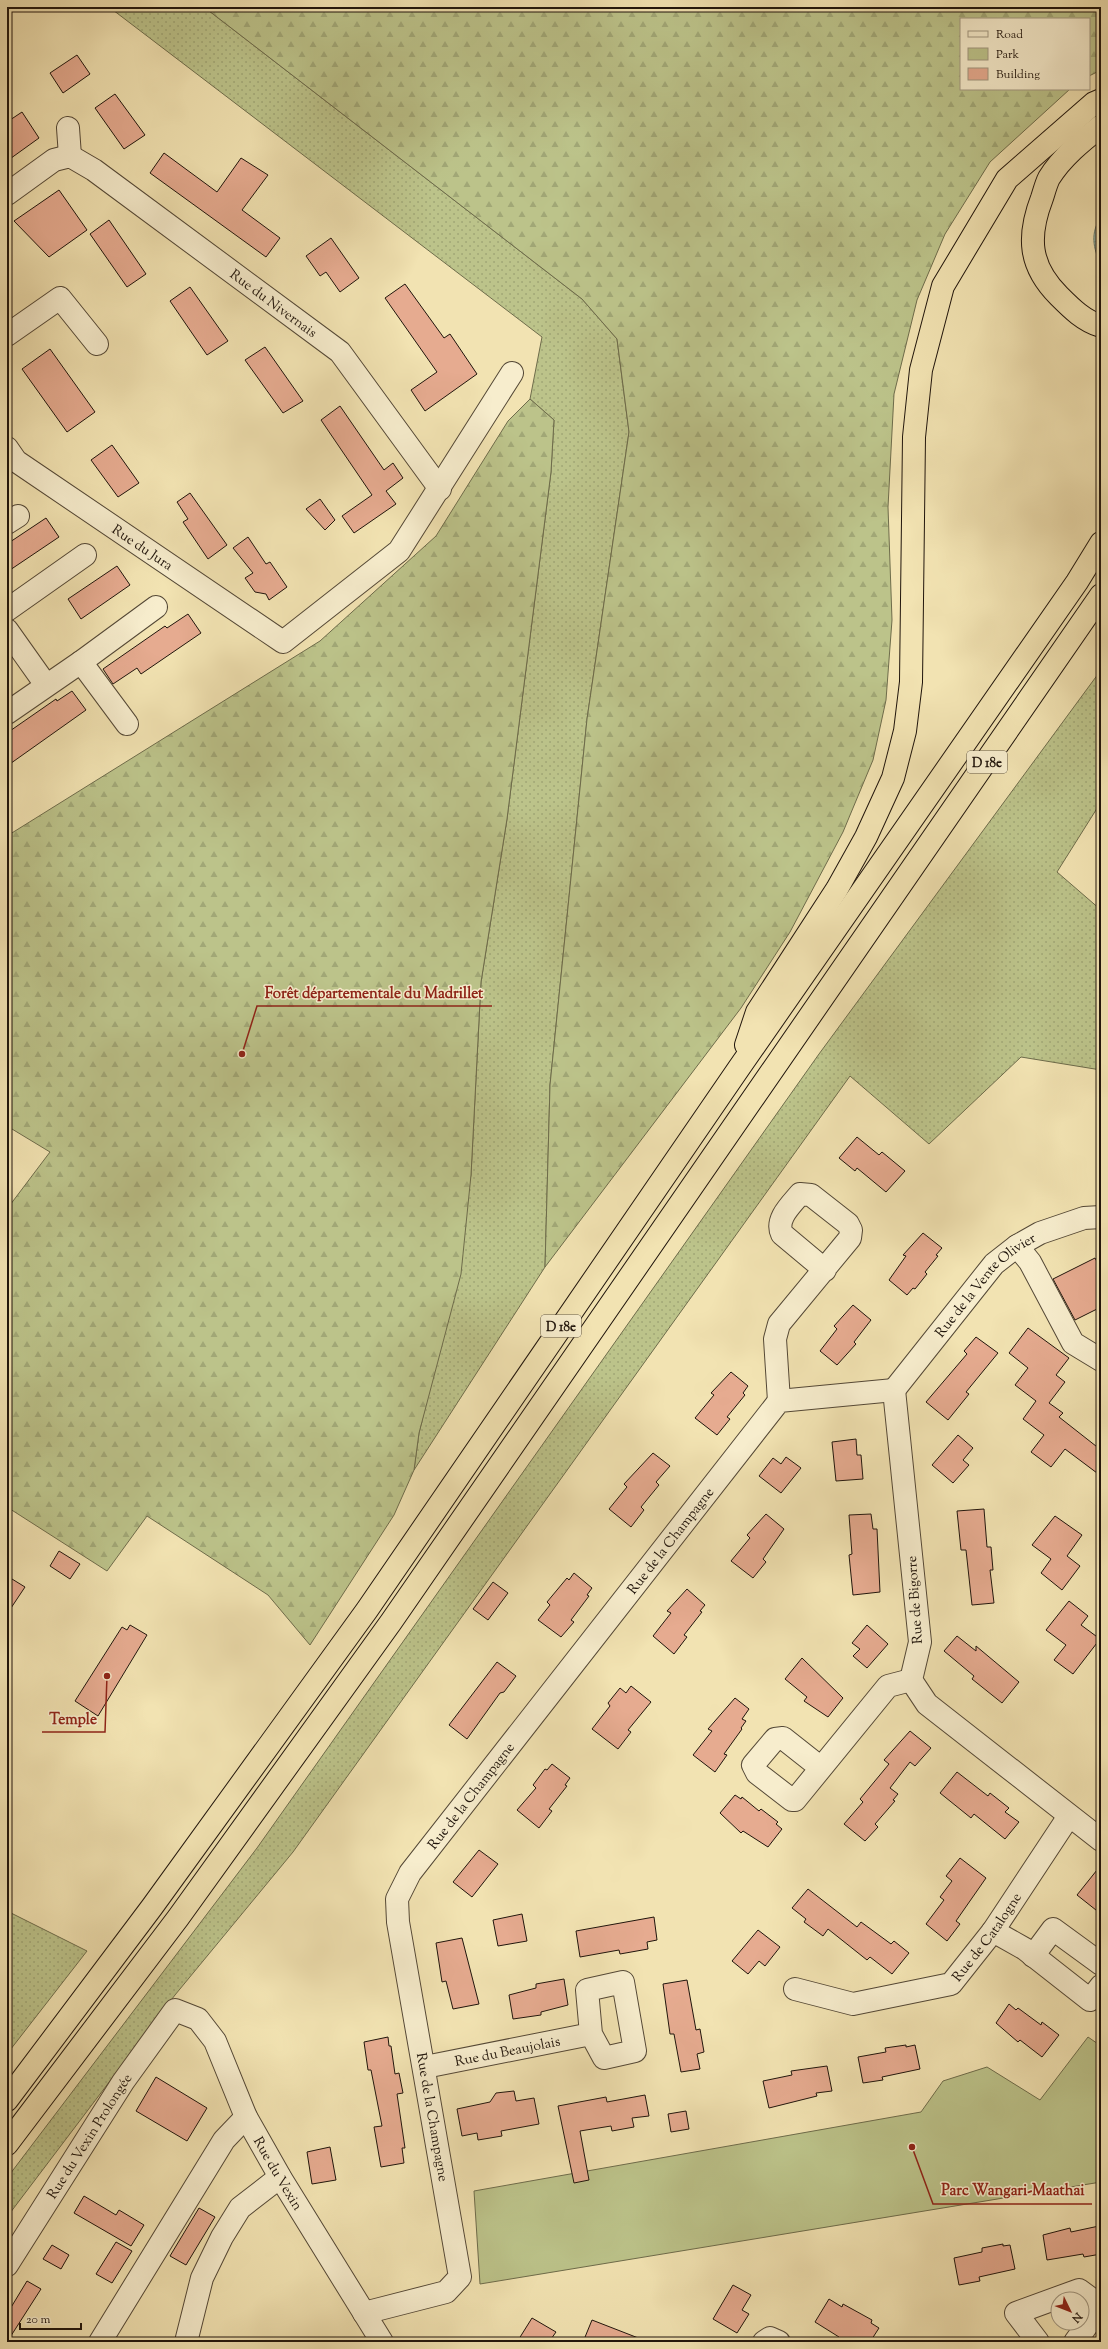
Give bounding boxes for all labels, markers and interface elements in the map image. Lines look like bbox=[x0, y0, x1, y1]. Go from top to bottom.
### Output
legend bbox=[960, 18, 1090, 90]
text: Road bbox=[996, 26, 1023, 44]
text: Park bbox=[996, 46, 1019, 64]
text: Building bbox=[996, 66, 1040, 84]
street label: Rue du Nivernais bbox=[225, 266, 320, 344]
street label: Rue du Jura bbox=[107, 521, 177, 577]
road number: D 18e bbox=[967, 751, 1007, 773]
callout: Forêt départementale du Madrillet bbox=[257, 979, 492, 1006]
text: Forêt départementale du Madrillet bbox=[265, 984, 484, 1005]
street label: Rue de la Vente Olivier bbox=[931, 1229, 1041, 1342]
road number: D 18e bbox=[541, 1315, 581, 1337]
street label: Rue de la Champagne bbox=[624, 1484, 720, 1599]
street label: Rue de Bigorre bbox=[903, 1555, 929, 1645]
callout: Temple bbox=[42, 1705, 105, 1732]
text: Temple bbox=[49, 1710, 97, 1731]
street label: Rue de la Champagne bbox=[424, 1739, 520, 1854]
street label: Rue de Catalogne bbox=[948, 1889, 1028, 1987]
street label: Rue du Beaujolais bbox=[453, 2032, 562, 2073]
street label: Rue de la Champagne bbox=[410, 2051, 452, 2183]
street label: Rue du Vexin Prolongée bbox=[43, 2070, 138, 2204]
street label: Rue du Vexin bbox=[247, 2134, 306, 2215]
callout: Parc Wangari-Maathai bbox=[933, 2177, 1092, 2204]
text: Parc Wangari-Maathai bbox=[941, 2181, 1085, 2202]
north arrow bbox=[1050, 2291, 1090, 2331]
scale bar bbox=[20, 2305, 81, 2331]
text: N bbox=[1068, 2308, 1086, 2326]
text: 20 m bbox=[26, 2311, 51, 2329]

